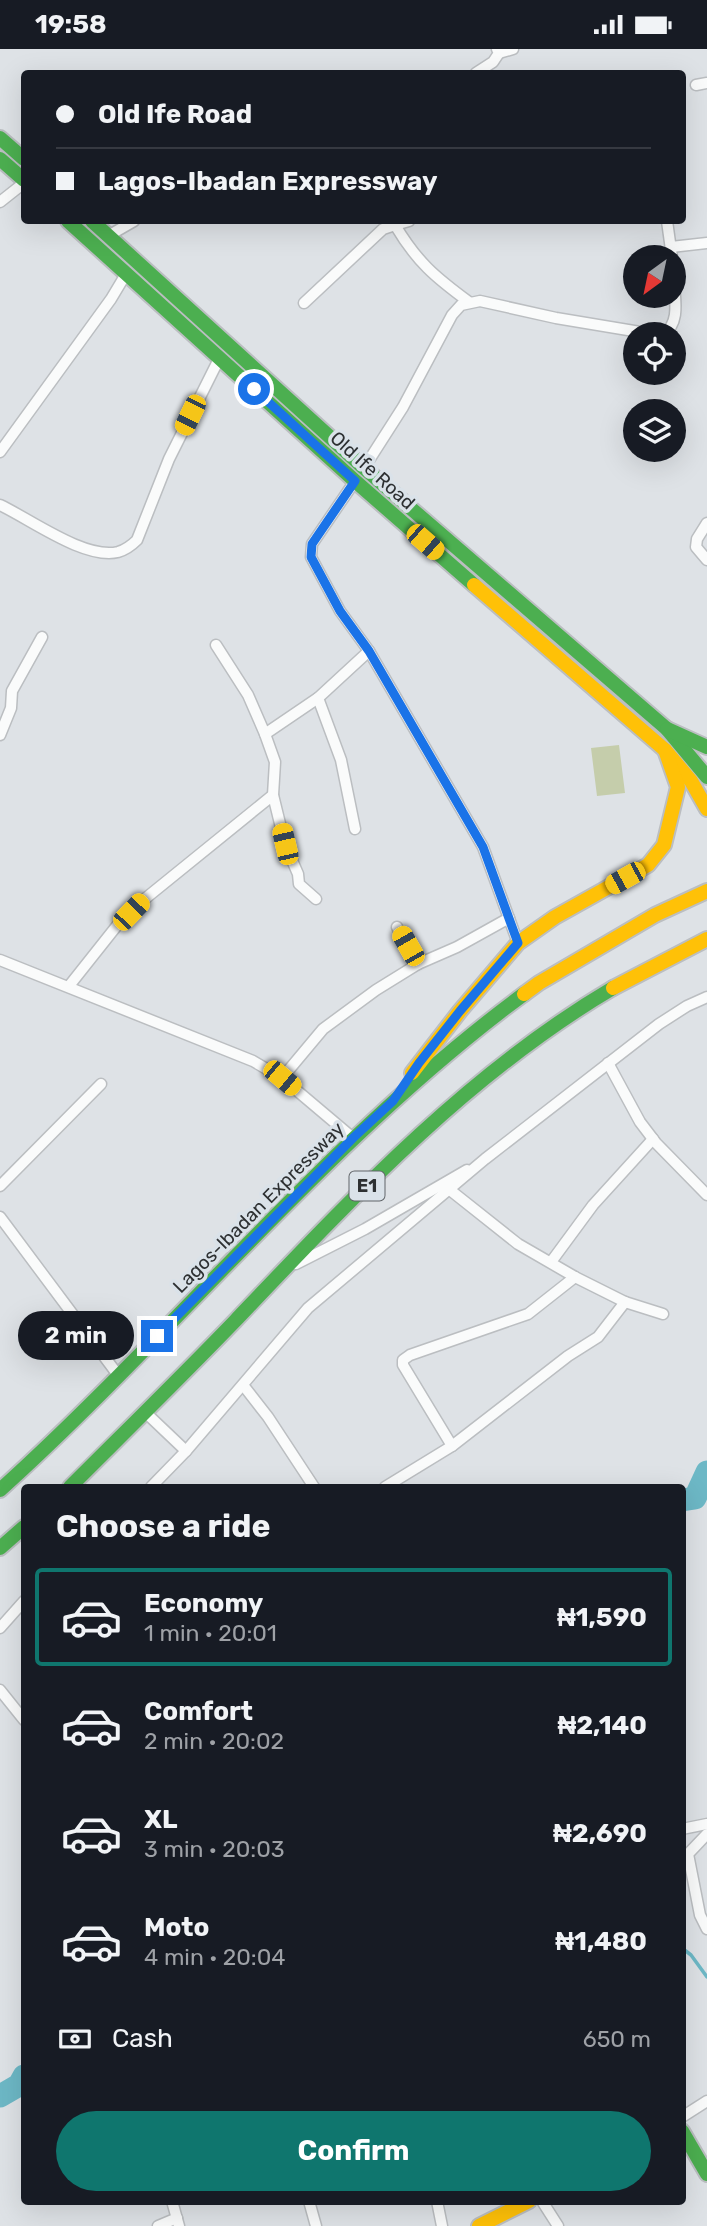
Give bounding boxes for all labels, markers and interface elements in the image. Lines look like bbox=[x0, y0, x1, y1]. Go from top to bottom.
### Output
text: 19:58 bbox=[35, 9, 107, 40]
text: Old Ife Road bbox=[98, 99, 252, 130]
text: Lagos-Ibadan Expressway bbox=[98, 166, 438, 197]
north arrow bbox=[623, 245, 686, 308]
map controls bbox=[623, 245, 686, 462]
button: locate bbox=[623, 322, 686, 385]
route start bbox=[238, 373, 270, 405]
car bbox=[172, 392, 209, 438]
button: layers bbox=[623, 399, 686, 462]
street label: Old Ife Road bbox=[326, 426, 420, 514]
car bbox=[403, 520, 448, 564]
car bbox=[271, 821, 300, 867]
car bbox=[602, 859, 649, 897]
car bbox=[109, 890, 154, 934]
car bbox=[389, 923, 428, 969]
car bbox=[260, 1056, 305, 1100]
street label: Lagos-Ibadan Expressway bbox=[168, 1117, 349, 1298]
road number: E1 bbox=[350, 1171, 384, 1201]
callout: 2 min bbox=[17, 1311, 132, 1361]
route end bbox=[141, 1320, 173, 1352]
text: 2 min bbox=[45, 1321, 107, 1349]
text: Choose a ride bbox=[56, 1507, 270, 1545]
icon: car bbox=[60, 1586, 123, 1649]
text: Economy bbox=[144, 1588, 263, 1619]
text: ₦1,590 bbox=[557, 1602, 647, 1633]
text: 1 min · 20:01 bbox=[144, 1619, 277, 1647]
icon: car bbox=[60, 1694, 123, 1757]
text: Comfort bbox=[144, 1696, 253, 1727]
text: ₦2,140 bbox=[557, 1710, 647, 1741]
text: 2 min · 20:02 bbox=[144, 1727, 284, 1755]
icon: car bbox=[60, 1802, 123, 1865]
text: XL bbox=[144, 1804, 177, 1835]
text: ₦2,690 bbox=[553, 1818, 647, 1849]
text: 3 min · 20:03 bbox=[144, 1835, 285, 1863]
icon: car bbox=[60, 1910, 123, 1973]
text: Moto bbox=[144, 1912, 209, 1943]
text: ₦1,480 bbox=[555, 1926, 647, 1957]
text: 4 min · 20:04 bbox=[144, 1943, 286, 1971]
icon: cash bbox=[56, 2020, 94, 2058]
text: Cash bbox=[112, 2023, 173, 2054]
text: 650 m bbox=[583, 2025, 651, 2053]
button: Confirm bbox=[56, 2111, 651, 2191]

